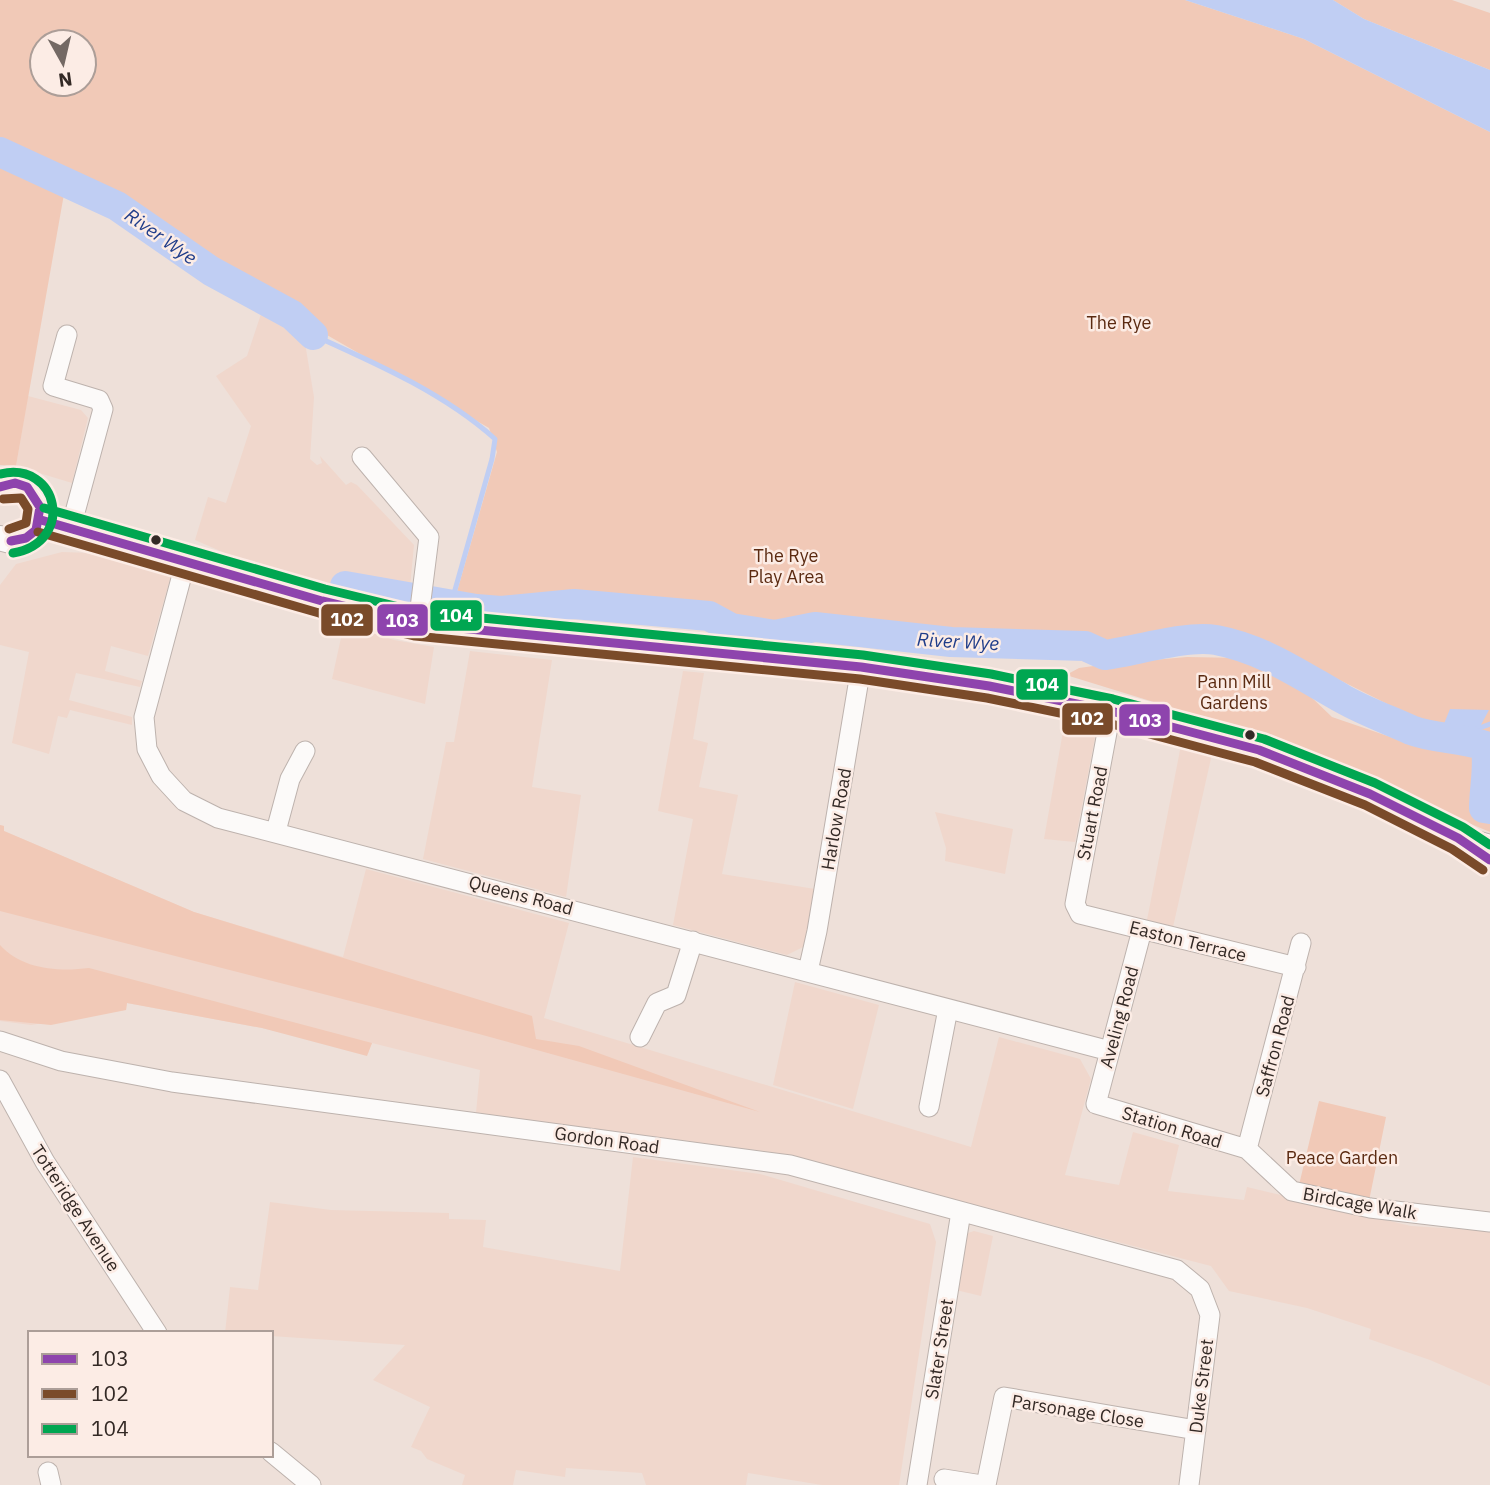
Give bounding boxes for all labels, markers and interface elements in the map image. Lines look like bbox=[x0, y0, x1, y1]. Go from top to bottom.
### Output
north arrow bbox=[28, 28, 98, 98]
text: N bbox=[57, 67, 74, 93]
water label: River Wye bbox=[120, 203, 202, 270]
park label: The Rye bbox=[1087, 311, 1152, 334]
unlabelled marker bbox=[149, 533, 163, 547]
park label: The Rye Play Area bbox=[748, 544, 824, 588]
line badge: 104 bbox=[429, 599, 483, 632]
line badge: 102 bbox=[320, 603, 374, 637]
line badge: 103 bbox=[376, 603, 429, 637]
text: 104 bbox=[439, 603, 473, 627]
text: 102 bbox=[330, 607, 364, 631]
text: 103 bbox=[385, 608, 419, 632]
water label: River Wye bbox=[916, 627, 1000, 655]
line badge: 104 bbox=[1015, 668, 1069, 701]
park label: Pann Mill Gardens bbox=[1197, 670, 1271, 714]
text: 104 bbox=[1025, 672, 1059, 696]
line badge: 102 bbox=[1061, 702, 1114, 736]
line badge: 103 bbox=[1118, 703, 1171, 737]
text: 102 bbox=[1070, 706, 1104, 730]
text: 103 bbox=[1128, 708, 1162, 732]
unlabelled marker bbox=[1243, 728, 1257, 742]
street label: Stuart Road bbox=[1072, 764, 1112, 862]
street label: Harlow Road bbox=[816, 766, 856, 872]
street label: Queens Road bbox=[466, 870, 576, 920]
street label: Easton Terrace bbox=[1127, 915, 1249, 967]
street label: Aveling Road bbox=[1094, 964, 1144, 1070]
street label: Saffron Road bbox=[1250, 993, 1300, 1099]
street label: Station Road bbox=[1119, 1101, 1225, 1153]
street label: Gordon Road bbox=[553, 1121, 661, 1159]
street label: Totteridge Avenue bbox=[26, 1140, 126, 1276]
park label: Peace Garden bbox=[1286, 1146, 1398, 1169]
street label: Birdcage Walk bbox=[1301, 1182, 1419, 1224]
street label: Slater Street bbox=[920, 1297, 958, 1401]
legend bbox=[28, 1331, 273, 1457]
street label: Duke Street bbox=[1184, 1337, 1218, 1435]
text: 103 bbox=[91, 1344, 129, 1372]
text: 102 bbox=[91, 1379, 129, 1407]
street label: Parsonage Close bbox=[1010, 1389, 1146, 1433]
text: 104 bbox=[91, 1414, 129, 1442]

